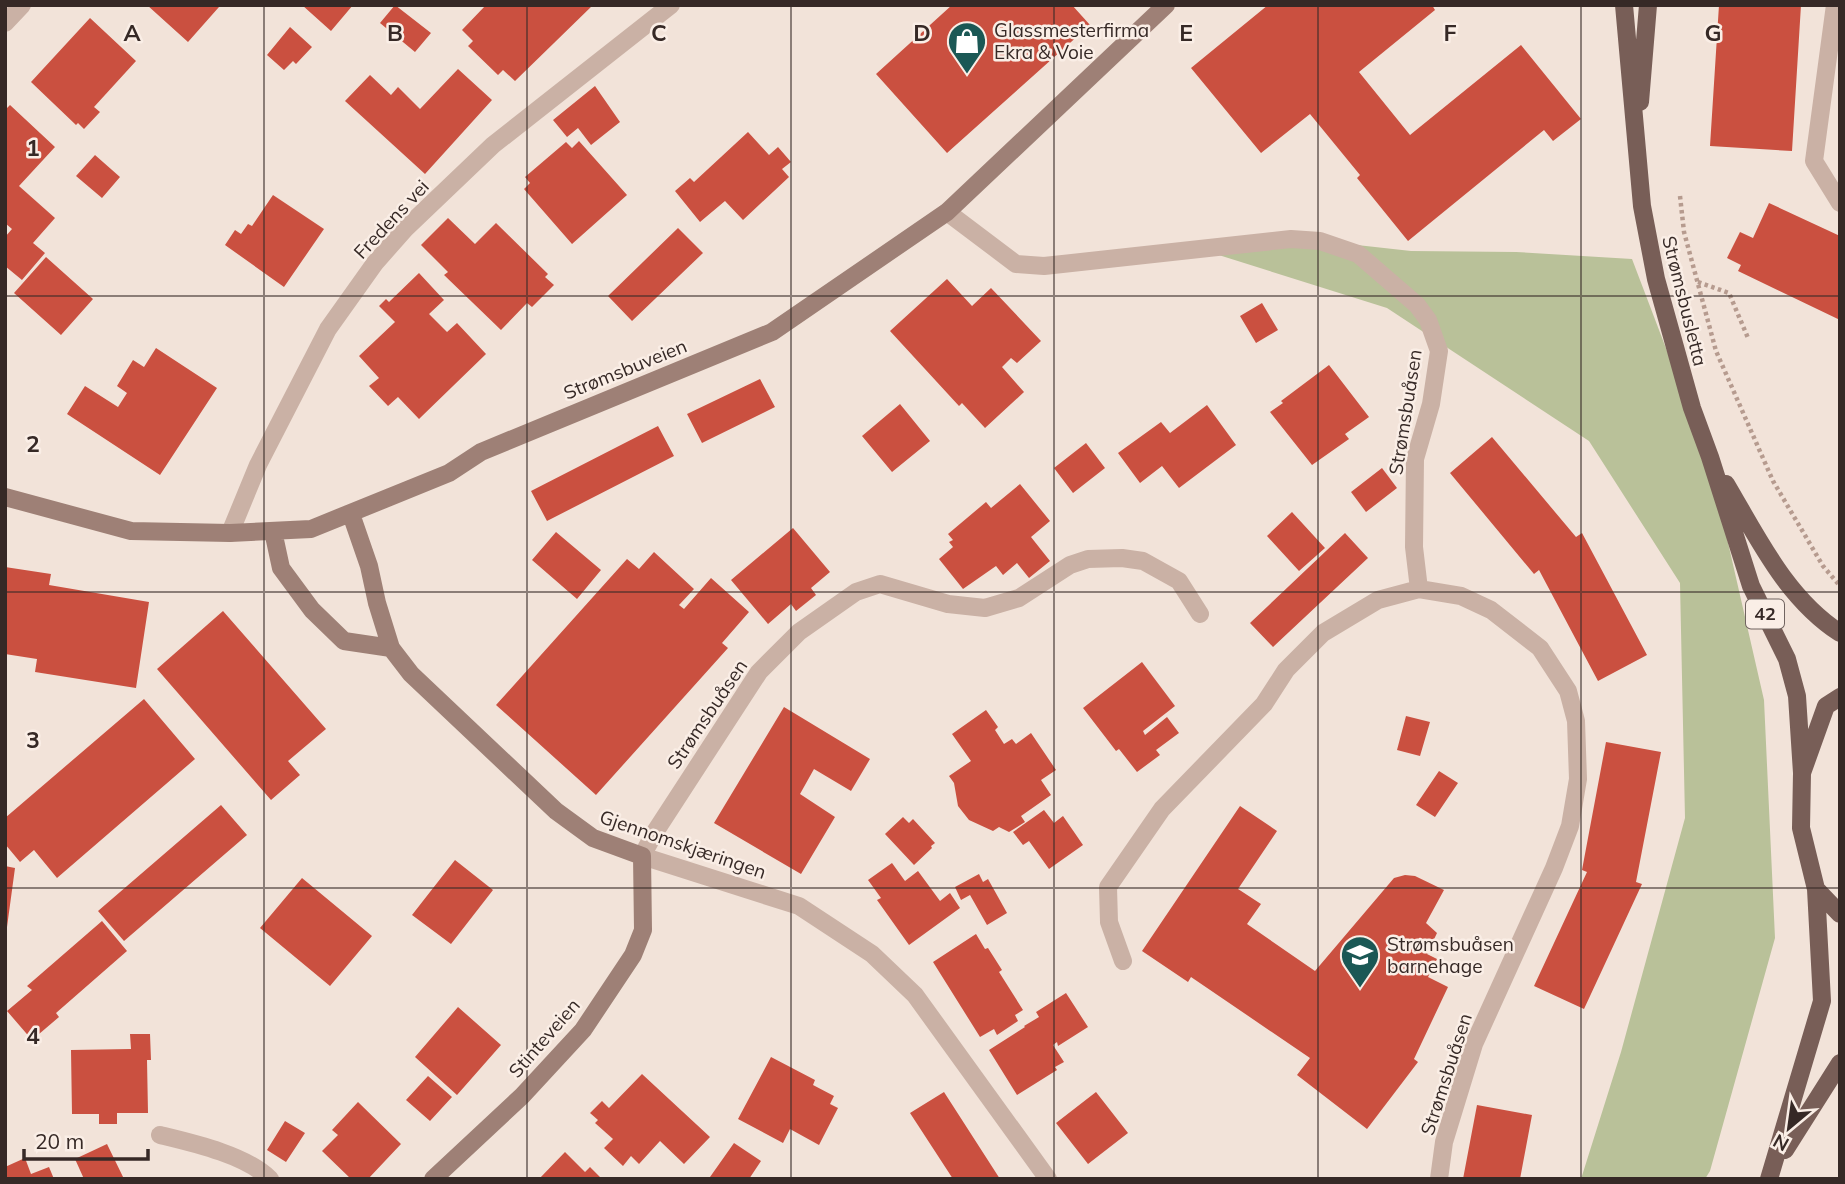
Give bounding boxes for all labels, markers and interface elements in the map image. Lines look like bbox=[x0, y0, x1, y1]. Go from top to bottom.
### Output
text: A bbox=[123, 18, 141, 47]
text: B bbox=[387, 18, 403, 47]
text: C bbox=[651, 18, 667, 47]
text: D bbox=[913, 18, 931, 47]
place label: Glassmesterfirma Ekra & Voie bbox=[994, 18, 1149, 64]
text: E bbox=[1179, 18, 1193, 47]
text: F bbox=[1443, 18, 1457, 47]
text: G bbox=[1704, 18, 1722, 47]
shop icon: Glassmesterfirma Ekra & Voie bbox=[946, 20, 988, 75]
text: 1 bbox=[26, 133, 40, 162]
street label: Fredens vei bbox=[348, 174, 434, 264]
street label: Strømsbusletta bbox=[1657, 233, 1713, 369]
street label: Strømsbuveien bbox=[560, 333, 690, 405]
street label: Strømsbuåsen bbox=[1383, 347, 1427, 477]
text: 2 bbox=[26, 429, 40, 458]
road number: 42 bbox=[1746, 600, 1784, 628]
street label: Strømsbuåsen bbox=[662, 655, 752, 773]
text: 3 bbox=[26, 725, 40, 754]
street label: Gjennomskjæringen bbox=[597, 804, 769, 884]
place label: Strømsbuåsen barnehage bbox=[1387, 932, 1514, 978]
school or university icon: Strømsbuåsen barnehage bbox=[1339, 934, 1381, 989]
street label: Stinteveien bbox=[503, 993, 585, 1083]
street label: Strømsbuåsen bbox=[1415, 1010, 1477, 1138]
text: 4 bbox=[26, 1021, 40, 1050]
north arrow bbox=[1754, 1093, 1824, 1163]
scale bar bbox=[24, 1118, 149, 1162]
text: 20 m bbox=[35, 1128, 84, 1154]
text: N bbox=[1769, 1129, 1793, 1157]

